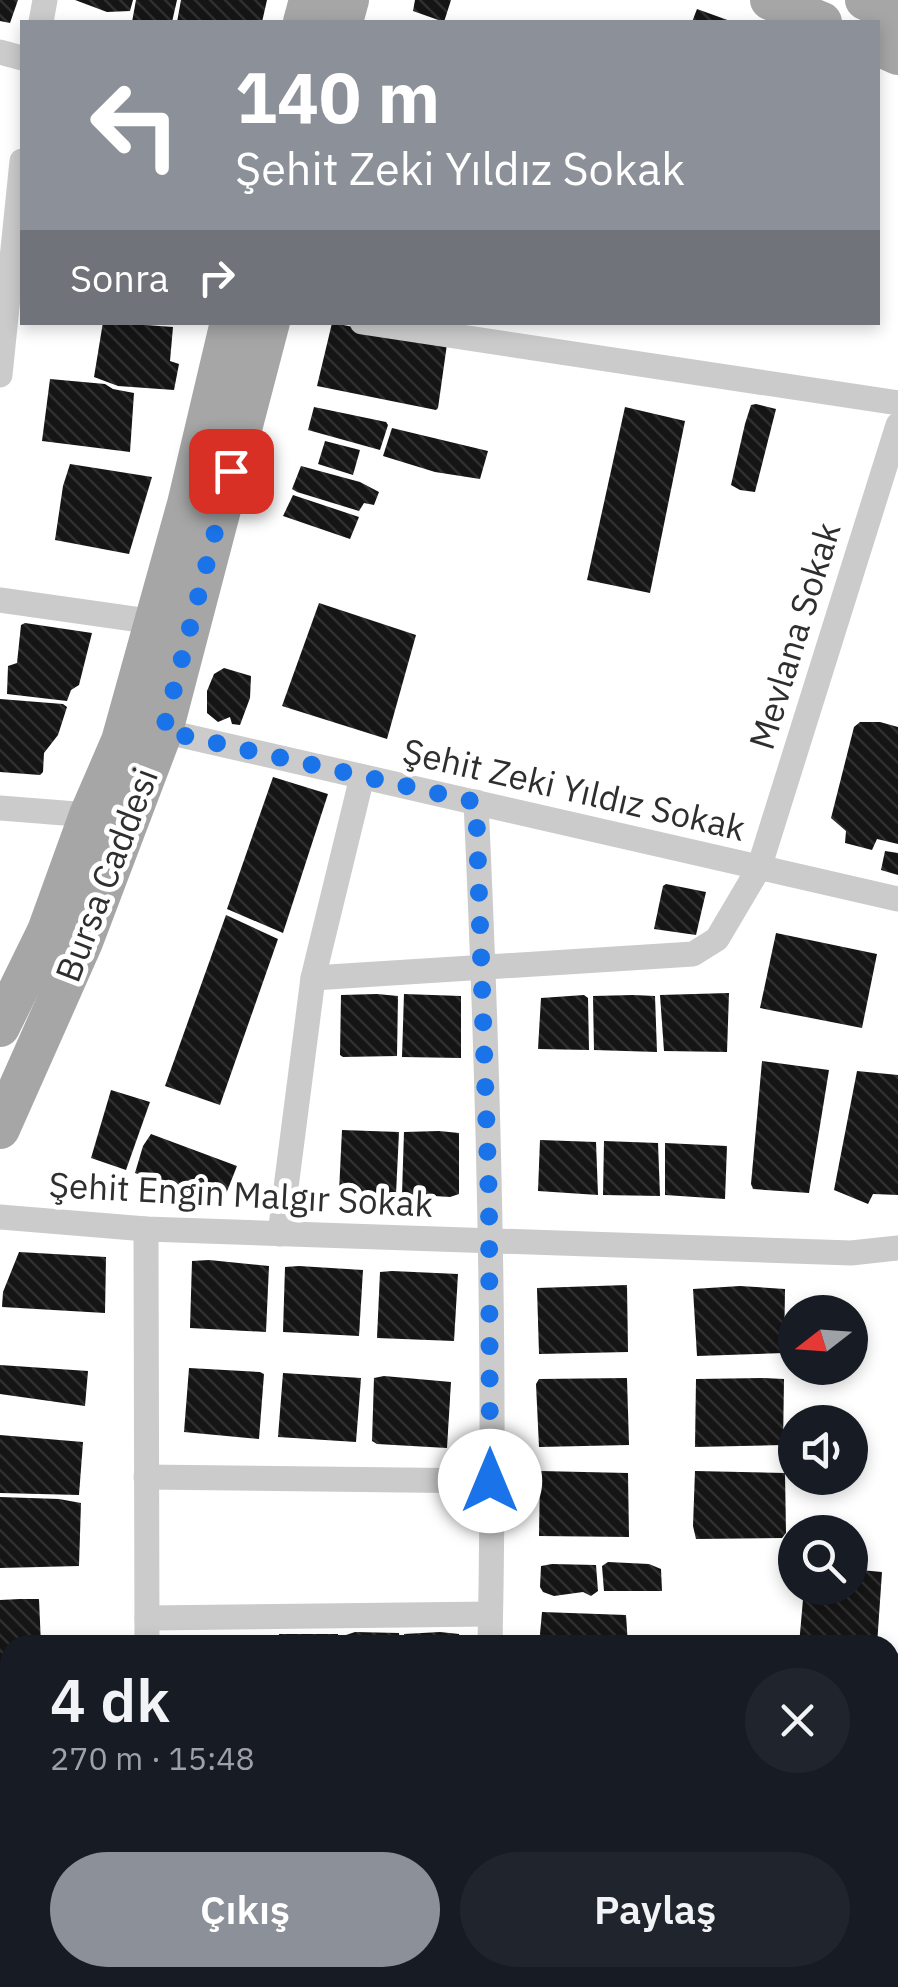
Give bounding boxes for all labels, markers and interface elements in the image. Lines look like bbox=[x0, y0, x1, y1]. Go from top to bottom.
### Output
text: 140 m bbox=[235, 51, 440, 142]
icon: left bbox=[70, 60, 200, 190]
text: Şehit Zeki Yıldız Sokak bbox=[235, 139, 685, 197]
icon: right bbox=[189, 250, 244, 305]
text: Sonra bbox=[70, 253, 169, 302]
pin bbox=[189, 429, 274, 514]
icon: arrive bbox=[204, 444, 259, 499]
street label: Mevlana Sokak bbox=[738, 517, 850, 755]
street label: Şehit Zeki Yıldız Sokak bbox=[399, 727, 750, 851]
street label: Bursa Caddesi bbox=[44, 761, 168, 988]
street label: Şehit Engin Malgır Sokak bbox=[48, 1161, 434, 1227]
north arrow bbox=[778, 1295, 868, 1385]
map controls bbox=[778, 1295, 868, 1605]
button: sound bbox=[778, 1405, 868, 1495]
position arrow bbox=[438, 1429, 542, 1533]
button: search bbox=[778, 1515, 868, 1605]
text: 4 dk bbox=[50, 1660, 170, 1739]
button: close bbox=[745, 1668, 850, 1773]
text: 270 m · 15:48 bbox=[50, 1737, 255, 1779]
button: Çıkış bbox=[50, 1852, 440, 1967]
button: Paylaş bbox=[460, 1852, 850, 1967]

